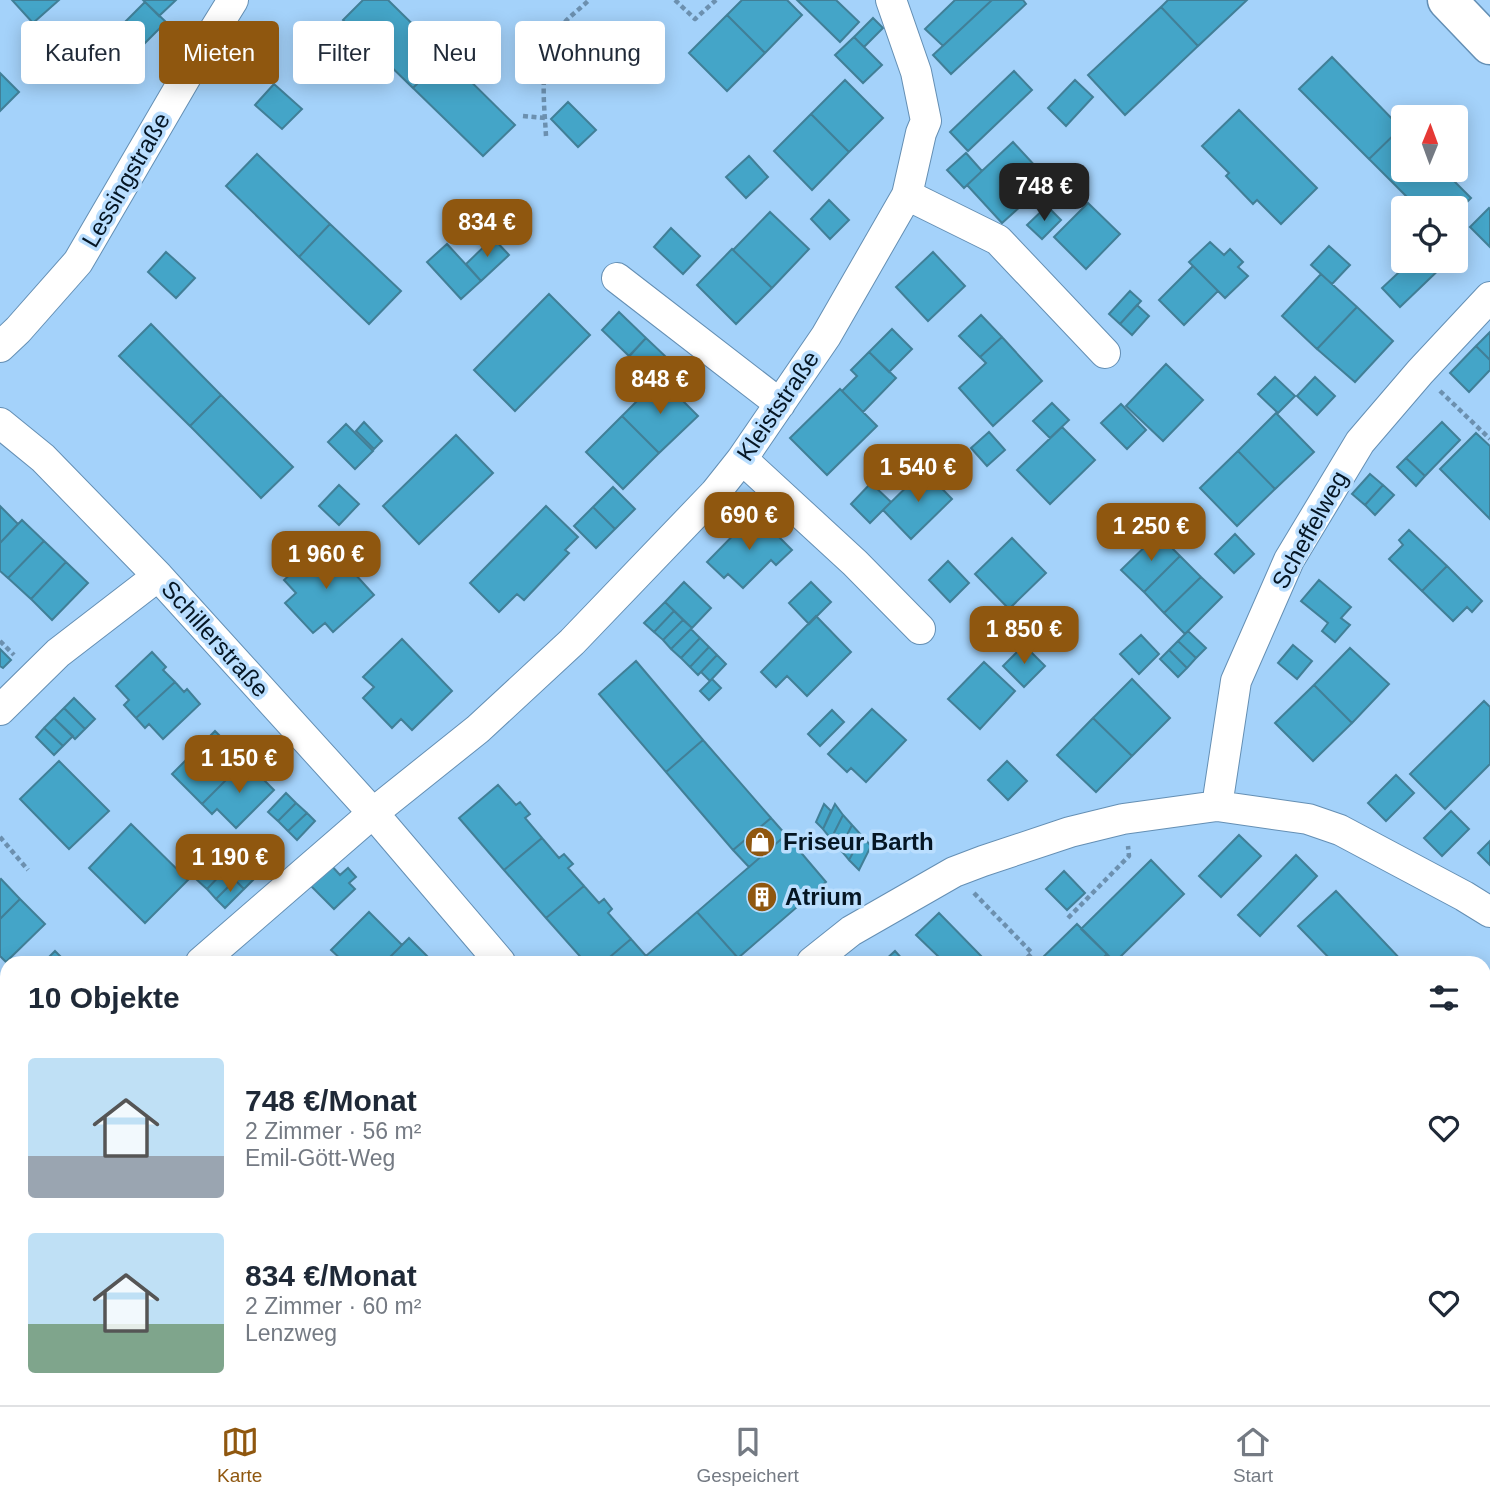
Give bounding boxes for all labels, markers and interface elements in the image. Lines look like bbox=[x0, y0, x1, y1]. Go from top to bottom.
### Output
chip: Kaufen bbox=[21, 21, 145, 84]
chip: Mieten bbox=[159, 21, 279, 84]
chip: Filter bbox=[293, 21, 394, 84]
chip: Neu bbox=[408, 21, 501, 84]
chip: Wohnung bbox=[515, 21, 665, 84]
north arrow bbox=[1391, 105, 1468, 182]
map controls bbox=[1391, 105, 1468, 273]
street label: Lessingstraße bbox=[76, 108, 175, 252]
pin: 748 € bbox=[995, 164, 1093, 223]
text: 748 € bbox=[1015, 173, 1073, 199]
button: locate bbox=[1391, 196, 1468, 273]
pin: 834 € bbox=[438, 200, 536, 259]
text: 834 € bbox=[458, 209, 516, 235]
street label: Kleiststraße bbox=[731, 346, 824, 466]
pin: 848 € bbox=[611, 356, 709, 416]
text: 848 € bbox=[631, 366, 689, 392]
pin: 1 540 € bbox=[853, 444, 983, 504]
text: 1 540 € bbox=[880, 454, 956, 480]
street label: Scheffelweg bbox=[1266, 466, 1353, 593]
pin: 690 € bbox=[700, 492, 798, 552]
text: 690 € bbox=[720, 502, 778, 528]
pin: 1 250 € bbox=[1086, 504, 1216, 563]
text: 1 250 € bbox=[1113, 513, 1189, 539]
pin: 1 960 € bbox=[261, 532, 391, 591]
text: 1 960 € bbox=[288, 541, 364, 567]
street label: Schillerstraße bbox=[156, 575, 274, 702]
pin: 1 850 € bbox=[959, 606, 1089, 666]
text: 1 850 € bbox=[986, 616, 1062, 642]
pin: 1 150 € bbox=[174, 736, 304, 795]
text: 1 150 € bbox=[201, 745, 277, 771]
shop icon: Friseur Barth bbox=[743, 825, 777, 859]
place label: Friseur Barth bbox=[783, 828, 934, 855]
pin: 1 190 € bbox=[165, 834, 295, 894]
text: 1 190 € bbox=[192, 844, 268, 870]
building icon: Atrium bbox=[745, 880, 779, 914]
place label: Atrium bbox=[785, 883, 862, 910]
icon: filters bbox=[1425, 979, 1463, 1017]
text: 10 Objekte bbox=[28, 981, 180, 1014]
text: 748 €/Monat bbox=[245, 1084, 417, 1117]
icon: home bbox=[84, 1086, 168, 1170]
icon: heart bbox=[1425, 1109, 1463, 1147]
text: 2 Zimmer · 56 m² bbox=[245, 1118, 421, 1144]
text: Emil-Gött-Weg bbox=[245, 1145, 395, 1171]
text: 834 €/Monat bbox=[245, 1259, 417, 1292]
icon: home bbox=[84, 1261, 168, 1345]
icon: heart bbox=[1425, 1284, 1463, 1322]
text: 2 Zimmer · 60 m² bbox=[245, 1293, 421, 1319]
text: Lenzweg bbox=[245, 1320, 337, 1346]
tab: Karte bbox=[217, 1423, 262, 1487]
tab: Gespeichert bbox=[696, 1423, 799, 1487]
tab: Start bbox=[1233, 1423, 1273, 1487]

